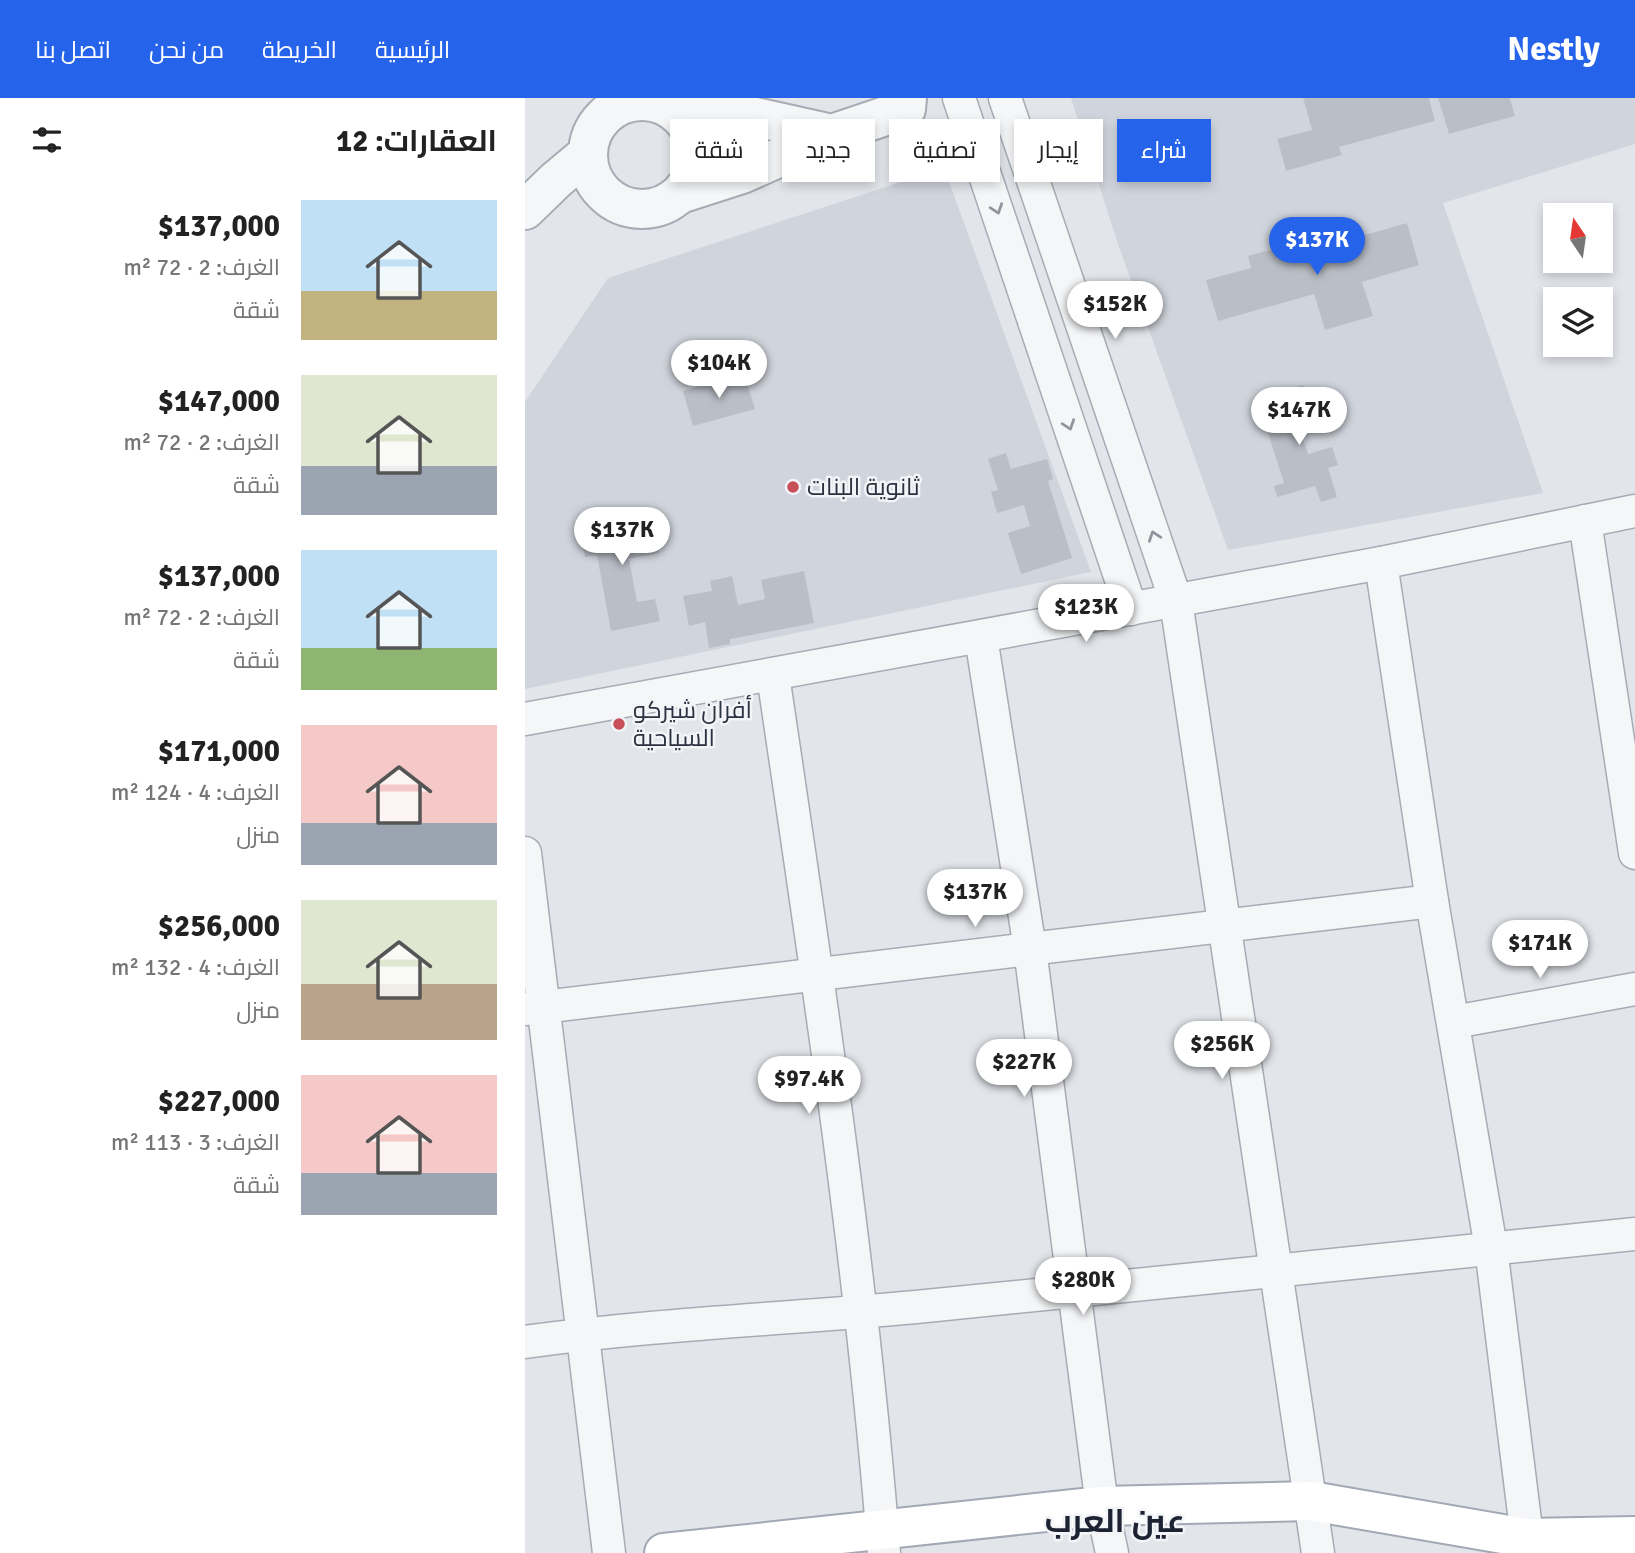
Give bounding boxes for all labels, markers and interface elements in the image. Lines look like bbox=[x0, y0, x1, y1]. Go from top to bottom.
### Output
text: Nestly bbox=[1507, 29, 1600, 70]
text: اتصل بنا bbox=[35, 35, 111, 65]
text: من نحن bbox=[149, 35, 224, 65]
text: الخريطة bbox=[262, 35, 337, 65]
text: الرئيسية bbox=[375, 35, 450, 65]
chip: شقة bbox=[670, 119, 768, 182]
chip: جديد bbox=[782, 119, 875, 182]
chip: تصفية bbox=[889, 119, 1000, 182]
chip: إيجار bbox=[1014, 119, 1103, 182]
chip: شراء bbox=[1117, 119, 1211, 182]
icon: filters bbox=[28, 121, 66, 159]
text: العقارات: 12 bbox=[336, 123, 497, 160]
one-way arrow bbox=[989, 203, 1003, 215]
north arrow bbox=[1543, 203, 1613, 273]
map controls bbox=[1543, 203, 1613, 357]
text: $137,000 bbox=[158, 208, 280, 245]
pin: $137K bbox=[1268, 218, 1366, 277]
text: $137K bbox=[1285, 225, 1349, 254]
icon: home bbox=[357, 228, 441, 312]
text: الغرف: 2 · 72 m² bbox=[124, 253, 280, 282]
pin: $152K bbox=[1066, 282, 1164, 341]
button: layers bbox=[1543, 287, 1613, 357]
text: $152K bbox=[1083, 289, 1147, 318]
text: شقة bbox=[233, 296, 280, 325]
pin: $104K bbox=[670, 341, 768, 400]
text: $104K bbox=[687, 348, 751, 377]
text: $147,000 bbox=[158, 383, 280, 420]
pin: $147K bbox=[1250, 388, 1348, 447]
text: $147K bbox=[1267, 395, 1331, 424]
icon: home bbox=[357, 403, 441, 487]
one-way arrow bbox=[1061, 418, 1075, 430]
text: الغرف: 2 · 72 m² bbox=[124, 428, 280, 457]
text: شقة bbox=[233, 471, 280, 500]
place label: ثانوية البنات bbox=[807, 472, 920, 502]
marker: ثانوية البنات bbox=[785, 479, 801, 495]
pin: $137K bbox=[573, 508, 671, 567]
text: $137K bbox=[590, 515, 654, 544]
one-way arrow bbox=[1148, 531, 1162, 543]
text: $137,000 bbox=[158, 558, 280, 595]
icon: home bbox=[357, 578, 441, 662]
pin: $123K bbox=[1037, 584, 1135, 644]
text: $123K bbox=[1054, 592, 1118, 621]
text: الغرف: 2 · 72 m² bbox=[124, 603, 280, 632]
text: شقة bbox=[233, 646, 280, 675]
place label: أفران شيركو السياحية bbox=[633, 694, 752, 753]
marker: أفران شيركو السياحية bbox=[611, 716, 627, 732]
text: $171,000 bbox=[158, 733, 280, 770]
icon: home bbox=[357, 753, 441, 837]
text: الغرف: 4 · 124 m² bbox=[111, 778, 280, 807]
text: منزل bbox=[236, 821, 280, 850]
pin: $137K bbox=[926, 870, 1024, 929]
text: $137K bbox=[943, 877, 1007, 906]
text: $256,000 bbox=[158, 908, 280, 945]
pin: $171K bbox=[1491, 920, 1589, 980]
icon: home bbox=[357, 928, 441, 1012]
text: $171K bbox=[1508, 928, 1572, 957]
text: الغرف: 4 · 132 m² bbox=[111, 953, 280, 982]
text: منزل bbox=[236, 996, 280, 1025]
pin: $256K bbox=[1173, 1021, 1271, 1081]
text: $256K bbox=[1190, 1029, 1254, 1058]
pin: $227K bbox=[975, 1040, 1073, 1099]
text: $227K bbox=[992, 1047, 1056, 1076]
pin: $97.4K bbox=[752, 1056, 866, 1116]
text: $97.4K bbox=[774, 1064, 844, 1093]
text: $227,000 bbox=[158, 1083, 280, 1120]
icon: home bbox=[357, 1103, 441, 1187]
text: الغرف: 3 · 113 m² bbox=[111, 1128, 280, 1157]
text: شقة bbox=[233, 1171, 280, 1200]
pin: $280K bbox=[1034, 1258, 1132, 1317]
text: $280K bbox=[1051, 1265, 1115, 1294]
district label: عين العرب bbox=[1045, 1502, 1185, 1541]

